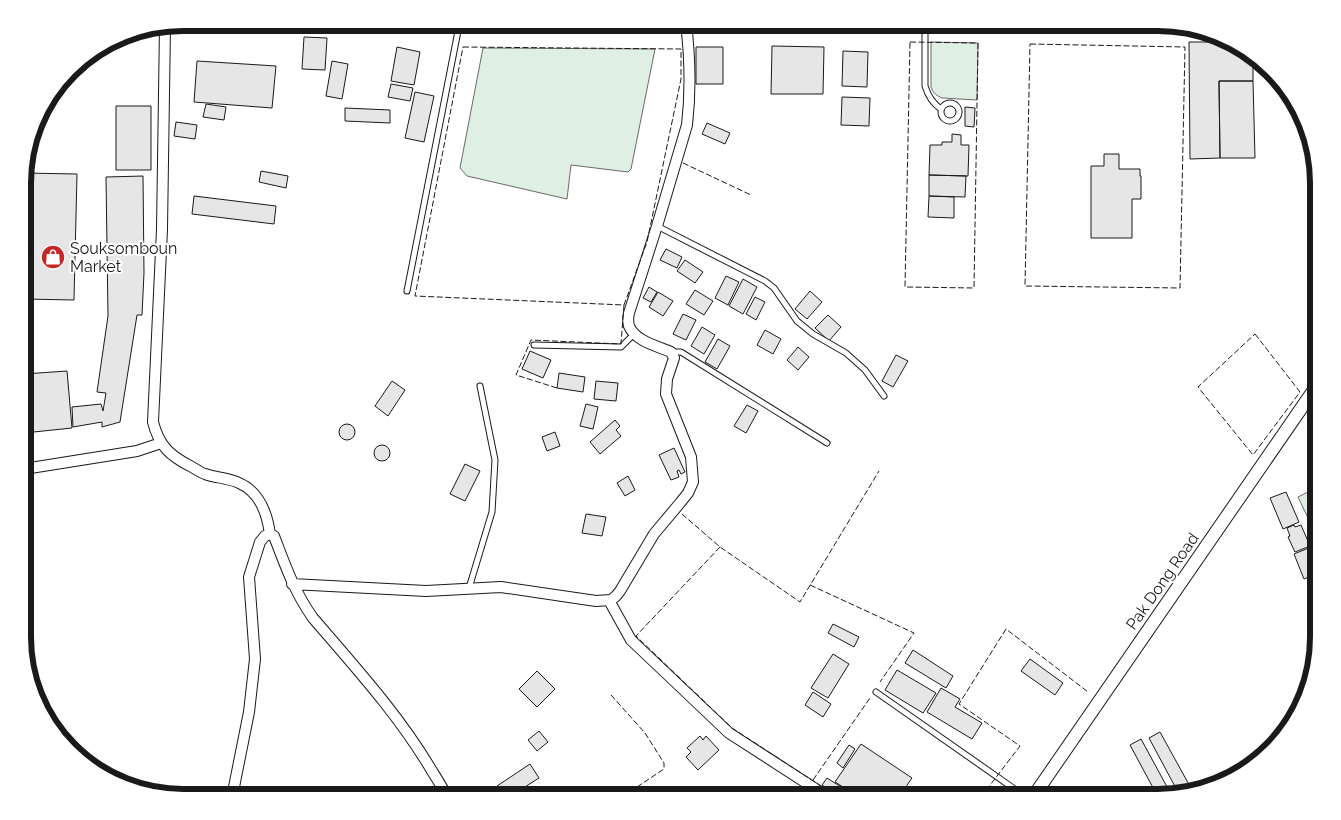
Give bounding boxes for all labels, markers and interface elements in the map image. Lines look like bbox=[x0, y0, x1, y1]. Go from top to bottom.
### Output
place label: Souksomboun Market bbox=[70, 239, 177, 276]
shop icon: Souksomboun Market bbox=[40, 244, 66, 270]
street label: Pak Dong Road bbox=[1122, 529, 1203, 633]

